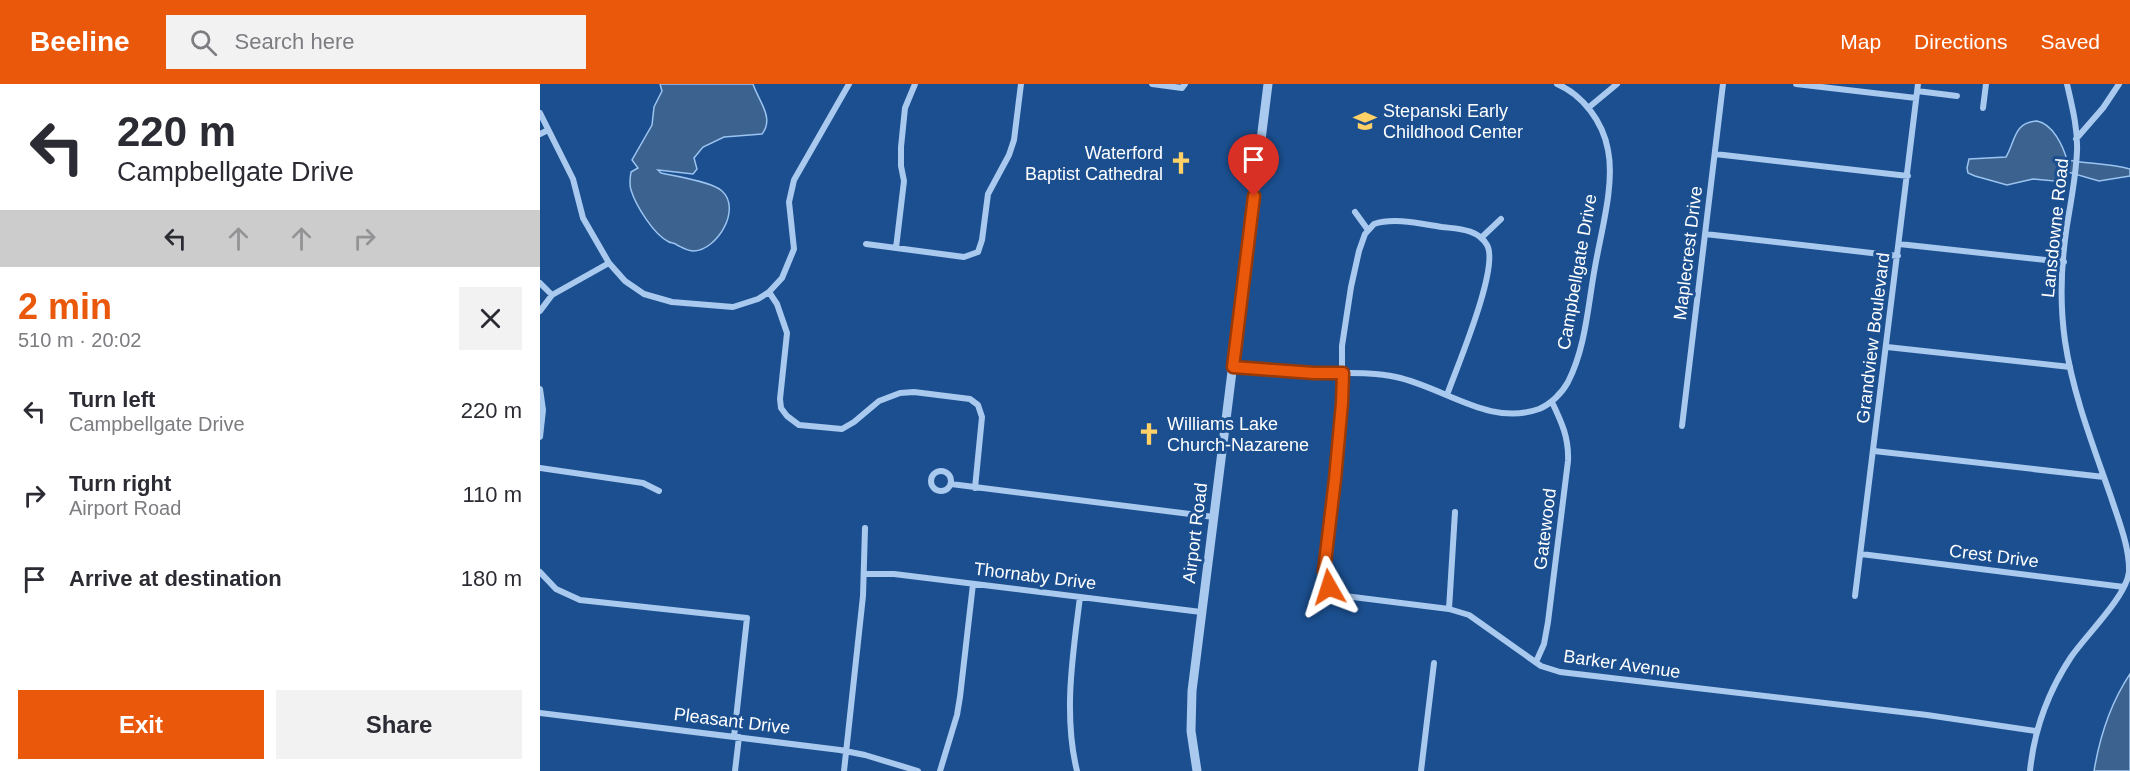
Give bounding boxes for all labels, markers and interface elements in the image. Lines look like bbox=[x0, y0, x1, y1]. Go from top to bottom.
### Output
search box bbox=[166, 15, 586, 69]
text: Beeline bbox=[30, 26, 130, 57]
icon: search bbox=[187, 26, 220, 59]
text: Search here bbox=[235, 29, 354, 54]
text: Map bbox=[1840, 30, 1881, 53]
text: Directions bbox=[1914, 30, 2007, 53]
text: Saved bbox=[2040, 30, 2100, 53]
place label: Stepanski Early Childhood Center bbox=[1383, 101, 1523, 142]
icon: left bbox=[18, 108, 96, 186]
text: 220 m bbox=[117, 108, 236, 155]
school or university icon: Stepanski Early Childhood Center bbox=[1352, 108, 1378, 134]
pin bbox=[1228, 134, 1279, 196]
place label: Waterford Baptist Cathedral bbox=[1025, 143, 1163, 184]
icon: arrive bbox=[1237, 143, 1270, 176]
church icon: Waterford Baptist Cathedral bbox=[1168, 150, 1194, 176]
text: Campbellgate Drive bbox=[117, 157, 354, 187]
street label: Lansdowne Road bbox=[2038, 157, 2072, 299]
street label: Maplecrest Drive bbox=[1670, 185, 1706, 321]
street label: Campbellgate Drive bbox=[1553, 192, 1601, 352]
icon: left bbox=[159, 222, 192, 255]
icon: ahead bbox=[222, 222, 255, 255]
icon: ahead bbox=[285, 222, 318, 255]
icon: right bbox=[348, 222, 381, 255]
street label: Grandview Boulevard bbox=[1853, 251, 1893, 425]
text: 2 min bbox=[18, 286, 112, 327]
button: close bbox=[459, 287, 522, 350]
text: 510 m · 20:02 bbox=[18, 329, 141, 351]
text: Turn left bbox=[69, 387, 155, 412]
icon: left bbox=[18, 395, 51, 428]
text: 220 m bbox=[461, 398, 522, 423]
text: Campbellgate Drive bbox=[69, 413, 245, 435]
place label: Williams Lake Church-Nazarene bbox=[1167, 414, 1309, 455]
church icon: Williams Lake Church-Nazarene bbox=[1136, 421, 1162, 447]
text: Turn right bbox=[69, 471, 171, 496]
icon: right bbox=[18, 479, 51, 512]
text: 110 m bbox=[462, 482, 522, 507]
street label: Airport Road bbox=[1179, 482, 1211, 584]
street label: Gatewood bbox=[1530, 487, 1560, 571]
text: Airport Road bbox=[69, 497, 181, 519]
street label: Crest Drive bbox=[1948, 541, 2040, 571]
position arrow bbox=[1297, 555, 1361, 619]
street label: Thornaby Drive bbox=[973, 559, 1097, 593]
icon: arrive bbox=[18, 563, 51, 596]
text: Arrive at destination bbox=[69, 566, 282, 591]
text: 180 m bbox=[461, 566, 522, 591]
street label: Barker Avenue bbox=[1562, 646, 1682, 682]
button: Exit bbox=[18, 690, 264, 759]
button: Share bbox=[276, 690, 522, 759]
street label: Pleasant Drive bbox=[673, 704, 791, 738]

